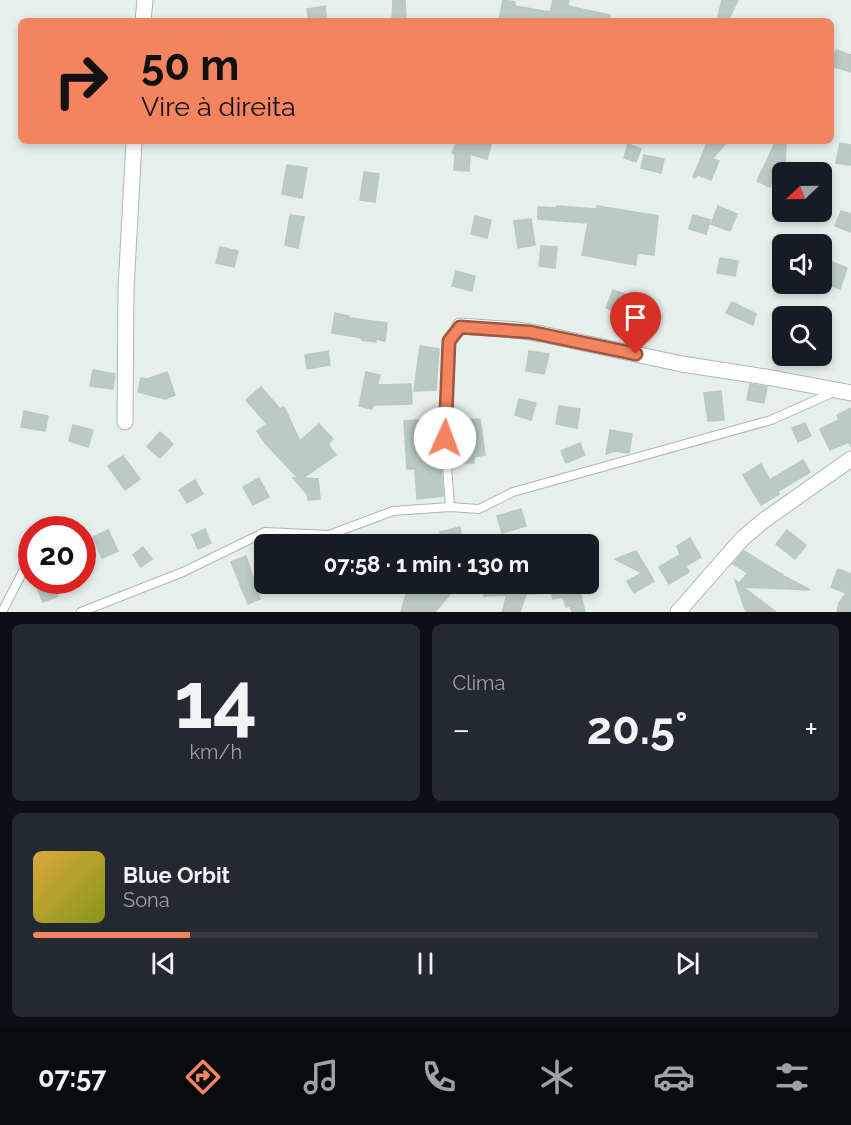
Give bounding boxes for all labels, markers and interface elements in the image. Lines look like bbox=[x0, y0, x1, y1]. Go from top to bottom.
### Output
text: 50 m bbox=[141, 41, 239, 90]
icon: right bbox=[42, 42, 120, 120]
text: Vire à direita bbox=[141, 91, 296, 122]
north arrow bbox=[772, 162, 832, 222]
map controls bbox=[772, 162, 832, 366]
button: sound bbox=[772, 234, 832, 294]
pin bbox=[610, 292, 661, 354]
icon: arrive bbox=[619, 301, 652, 334]
button: search bbox=[772, 306, 832, 366]
position arrow bbox=[413, 406, 477, 470]
speed limit sign: 20 bbox=[18, 516, 96, 594]
text: 07:58 · 1 min · 130 m bbox=[324, 551, 529, 577]
text: 14 bbox=[174, 655, 257, 746]
text: Clima bbox=[453, 671, 505, 695]
text: 20.5° bbox=[587, 702, 688, 755]
text: − bbox=[453, 710, 470, 749]
text: + bbox=[804, 710, 818, 749]
text: km/h bbox=[189, 740, 242, 764]
text: Blue Orbit bbox=[123, 862, 230, 888]
text: Sona bbox=[123, 888, 170, 912]
icon: previous bbox=[147, 947, 180, 980]
icon: pause bbox=[409, 947, 442, 980]
icon: next bbox=[671, 947, 704, 980]
icon: directions bbox=[182, 1056, 224, 1098]
icon: music bbox=[300, 1056, 342, 1098]
icon: phone bbox=[418, 1056, 460, 1098]
icon: climate bbox=[536, 1056, 578, 1098]
icon: car bbox=[653, 1056, 695, 1098]
icon: filters bbox=[771, 1056, 813, 1098]
text: 07:57 bbox=[38, 1062, 106, 1093]

